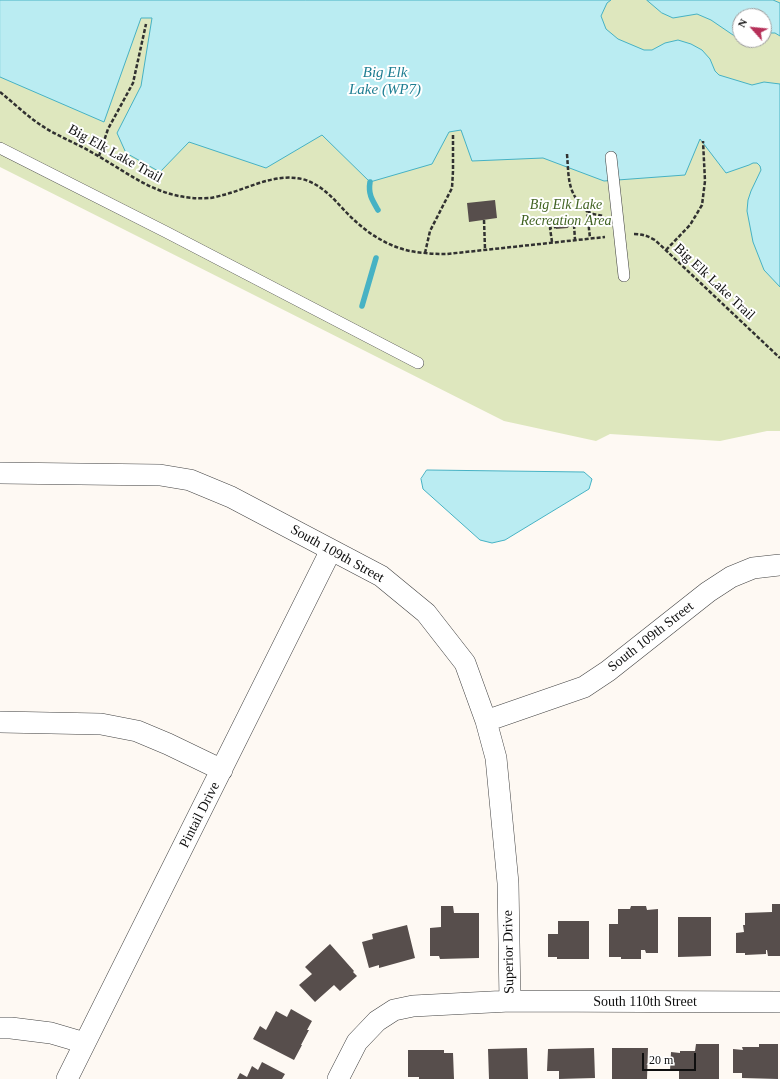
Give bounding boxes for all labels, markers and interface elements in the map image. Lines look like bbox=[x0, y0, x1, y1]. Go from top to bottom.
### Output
north arrow bbox=[732, 8, 772, 48]
text: N bbox=[735, 17, 749, 29]
water label: Big Elk Lake (WP7) bbox=[349, 64, 421, 99]
street label: Big Elk Lake Trail bbox=[65, 121, 165, 187]
park label: Big Elk Lake Recreation Area bbox=[520, 197, 612, 230]
street label: Big Elk Lake Trail bbox=[670, 240, 758, 324]
street label: South 109th Street bbox=[287, 521, 387, 587]
street label: South 109th Street bbox=[605, 598, 697, 676]
street label: Pintail Drive bbox=[176, 779, 224, 851]
street label: Superior Drive bbox=[500, 910, 518, 994]
street label: South 110th Street bbox=[593, 994, 697, 1010]
scale bar bbox=[644, 1045, 698, 1071]
text: 20 m bbox=[649, 1053, 673, 1067]

